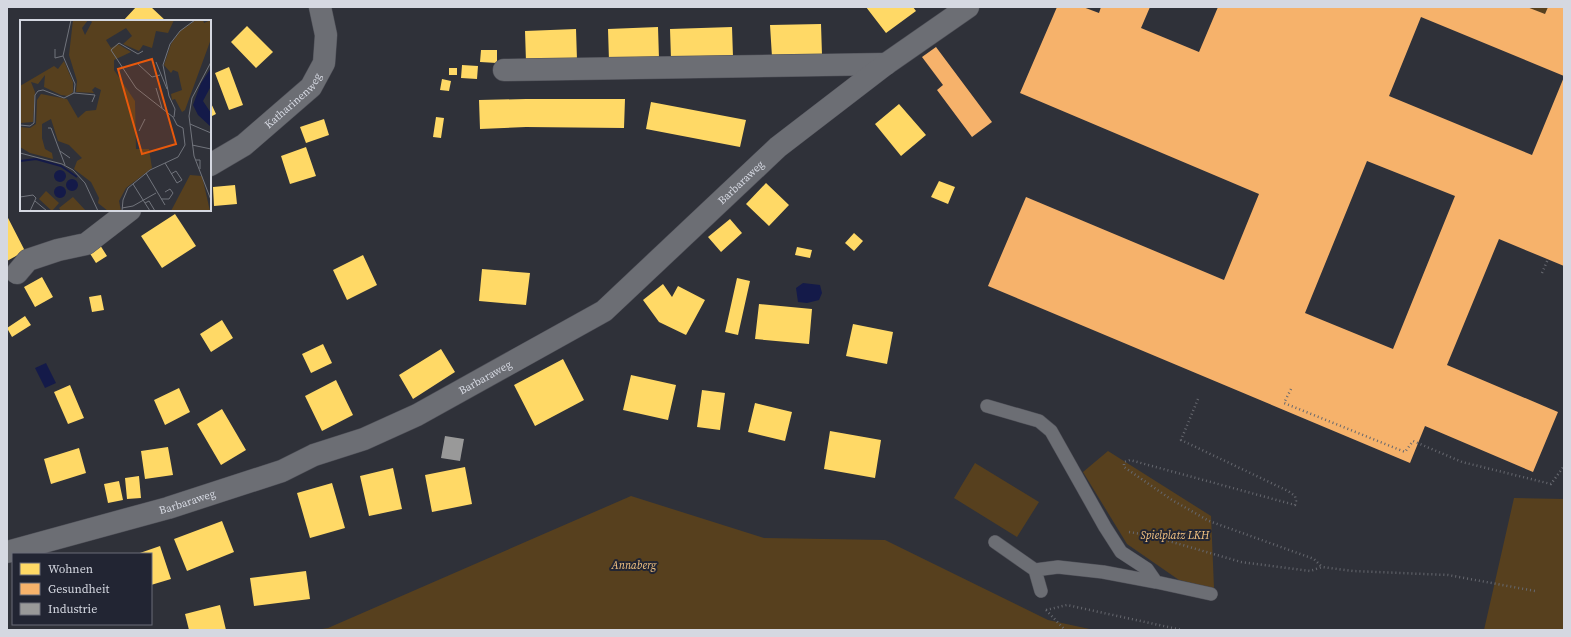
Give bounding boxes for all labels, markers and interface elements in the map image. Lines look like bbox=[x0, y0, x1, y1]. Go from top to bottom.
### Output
inset map bbox=[20, 20, 211, 211]
street label: Katharinenweg bbox=[262, 70, 325, 132]
street label: Barbaraweg bbox=[715, 157, 768, 208]
street label: Barbaraweg bbox=[456, 357, 515, 398]
street label: Barbaraweg bbox=[157, 486, 218, 518]
park label: Spielplatz LKH bbox=[1140, 528, 1210, 543]
legend bbox=[12, 553, 152, 625]
park label: Annaberg bbox=[611, 558, 657, 573]
text: Wohnen bbox=[48, 561, 93, 577]
text: Gesundheit bbox=[48, 581, 109, 597]
text: Industrie bbox=[48, 601, 97, 617]

